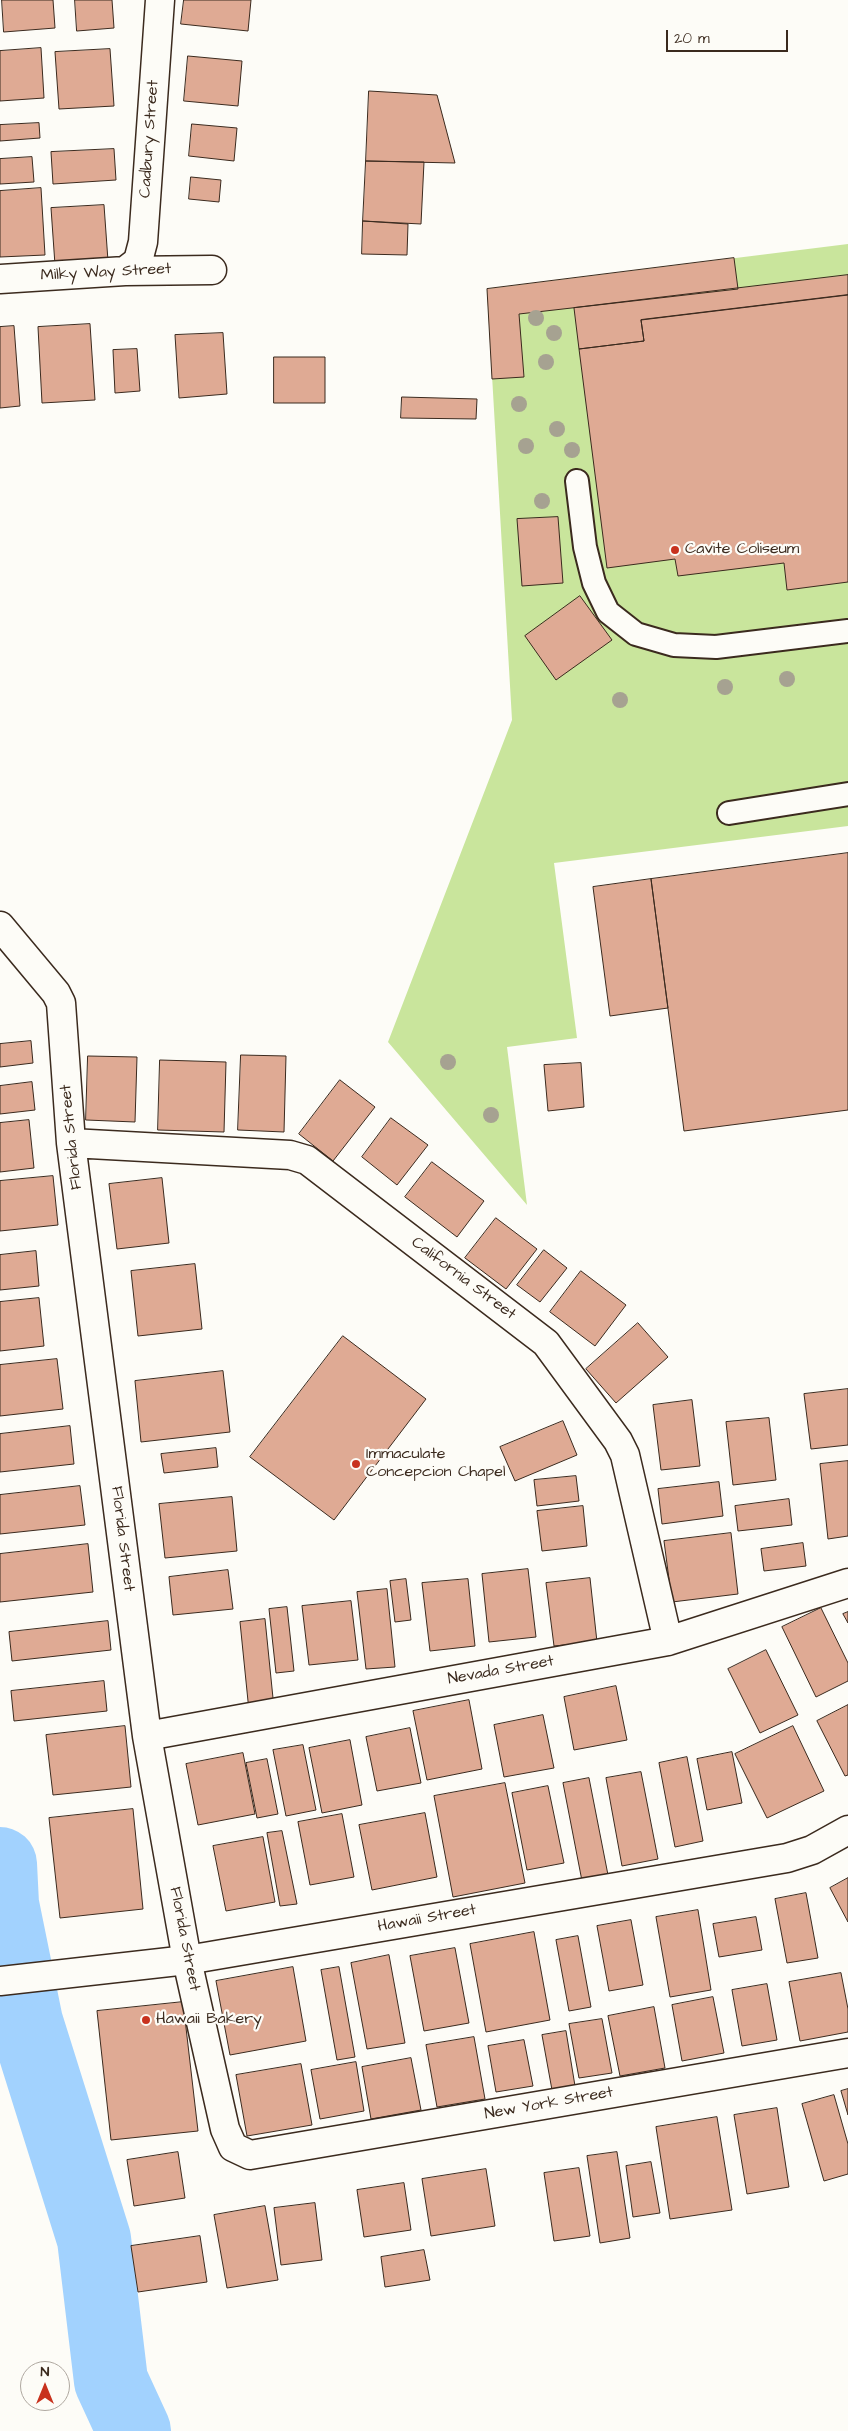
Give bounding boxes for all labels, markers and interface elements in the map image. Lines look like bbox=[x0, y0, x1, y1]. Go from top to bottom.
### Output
scale bar bbox=[668, 20, 790, 52]
text: 20 m bbox=[674, 28, 710, 49]
street label: Cadbury Street bbox=[136, 79, 164, 199]
street label: Milky Way Street bbox=[40, 260, 172, 286]
place label: Cavite Coliseum bbox=[685, 540, 799, 560]
marker: Cavite Coliseum bbox=[669, 544, 681, 556]
street label: Florida Street bbox=[57, 1083, 87, 1191]
street label: California Street bbox=[407, 1233, 519, 1325]
place label: Immaculate Concepcion Chapel bbox=[366, 1445, 505, 1483]
marker: Immaculate Concepcion Chapel bbox=[350, 1458, 362, 1470]
street label: Florida Street bbox=[106, 1485, 138, 1593]
street label: Nevada Street bbox=[447, 1652, 555, 1690]
street label: Florida Street bbox=[164, 1885, 204, 1993]
street label: Hawaii Street bbox=[376, 1901, 478, 1937]
place label: Hawaii Bakery bbox=[156, 2010, 262, 2030]
marker: Hawaii Bakery bbox=[140, 2014, 152, 2026]
street label: New York Street bbox=[483, 2083, 615, 2125]
north arrow bbox=[20, 2361, 70, 2411]
text: N bbox=[41, 2362, 49, 2382]

